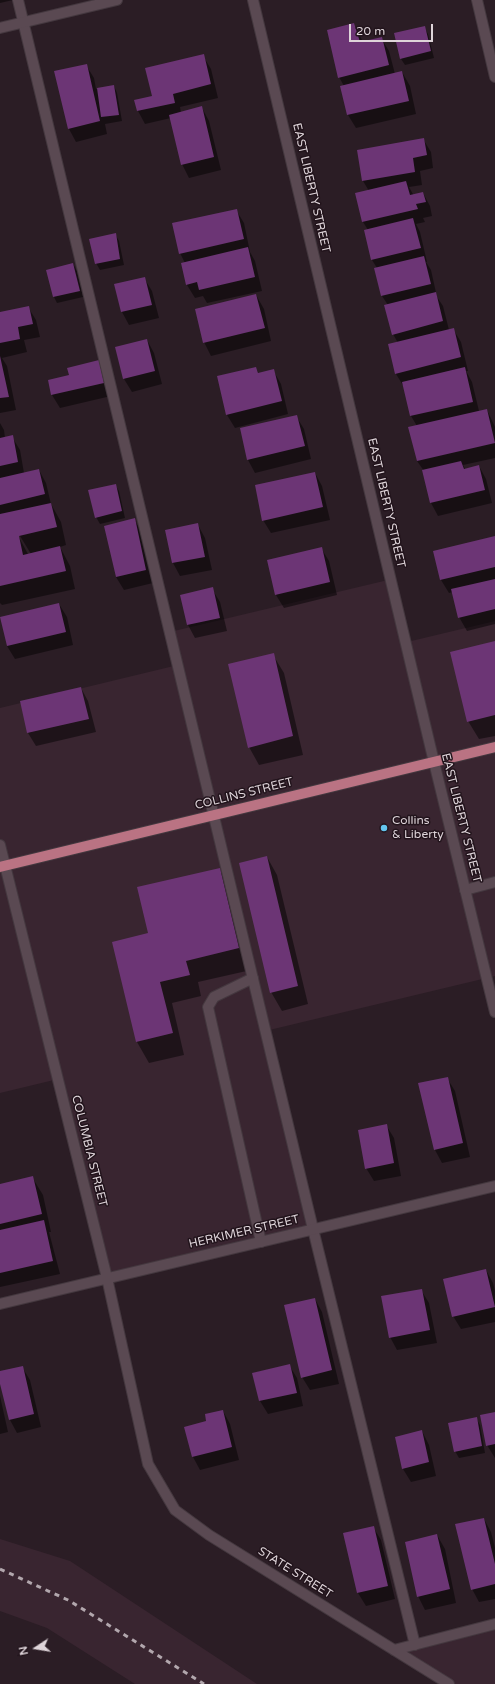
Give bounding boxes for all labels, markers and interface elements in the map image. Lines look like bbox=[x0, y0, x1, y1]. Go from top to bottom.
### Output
scale bar bbox=[351, 16, 435, 42]
text: 20 m bbox=[356, 24, 385, 38]
street label: EAST LIBERTY STREET bbox=[289, 122, 333, 254]
street label: EAST LIBERTY STREET bbox=[364, 437, 408, 569]
street label: EAST LIBERTY STREET bbox=[438, 752, 484, 884]
street label: COLLINS STREET bbox=[193, 775, 295, 813]
place label: Collins & Liberty bbox=[392, 814, 444, 842]
marker: Collins & Liberty bbox=[379, 823, 389, 833]
street label: COLUMBIA STREET bbox=[68, 1094, 110, 1208]
street label: HERKIMER STREET bbox=[187, 1212, 301, 1252]
street label: STATE STREET bbox=[255, 1544, 335, 1602]
north arrow bbox=[16, 1628, 56, 1668]
text: N bbox=[16, 1645, 31, 1656]

